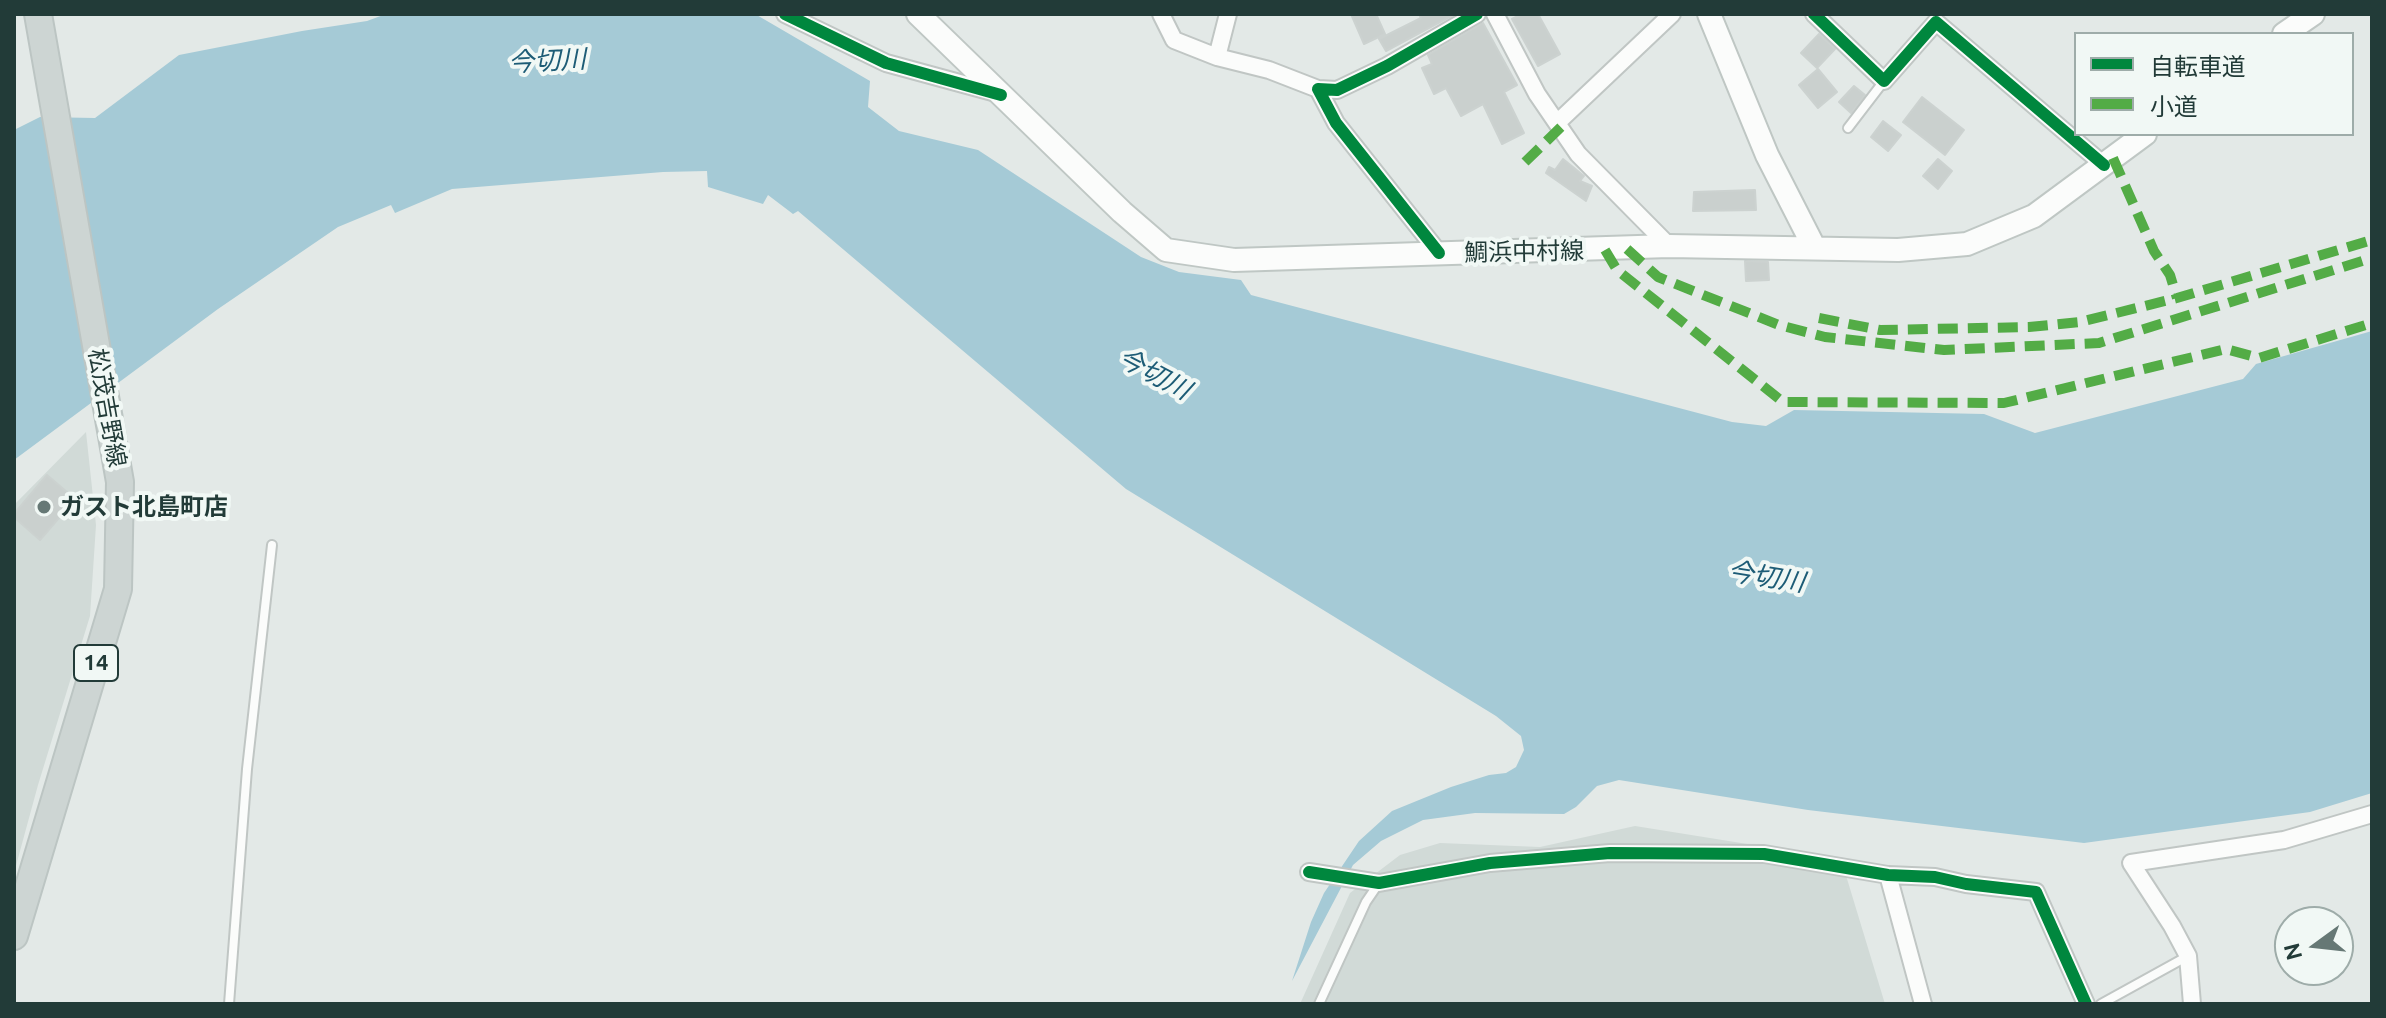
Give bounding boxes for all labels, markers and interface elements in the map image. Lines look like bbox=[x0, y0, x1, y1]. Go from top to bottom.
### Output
legend bbox=[2074, 32, 2354, 136]
water label: 今切川 bbox=[507, 43, 587, 79]
text: 自転車道 bbox=[2150, 53, 2246, 80]
text: 小道 bbox=[2150, 93, 2198, 120]
street label: 鯛浜中村線 bbox=[1464, 237, 1584, 267]
water label: 今切川 bbox=[1112, 342, 1196, 406]
street label: 松茂吉野線 bbox=[82, 346, 132, 470]
place label: ガスト北島町店 bbox=[60, 493, 228, 521]
marker: ガスト北島町店 bbox=[35, 498, 53, 516]
water label: 今切川 bbox=[1725, 555, 1807, 599]
road number: 14 bbox=[74, 645, 118, 681]
north arrow bbox=[2274, 906, 2354, 986]
text: N bbox=[2278, 941, 2306, 963]

